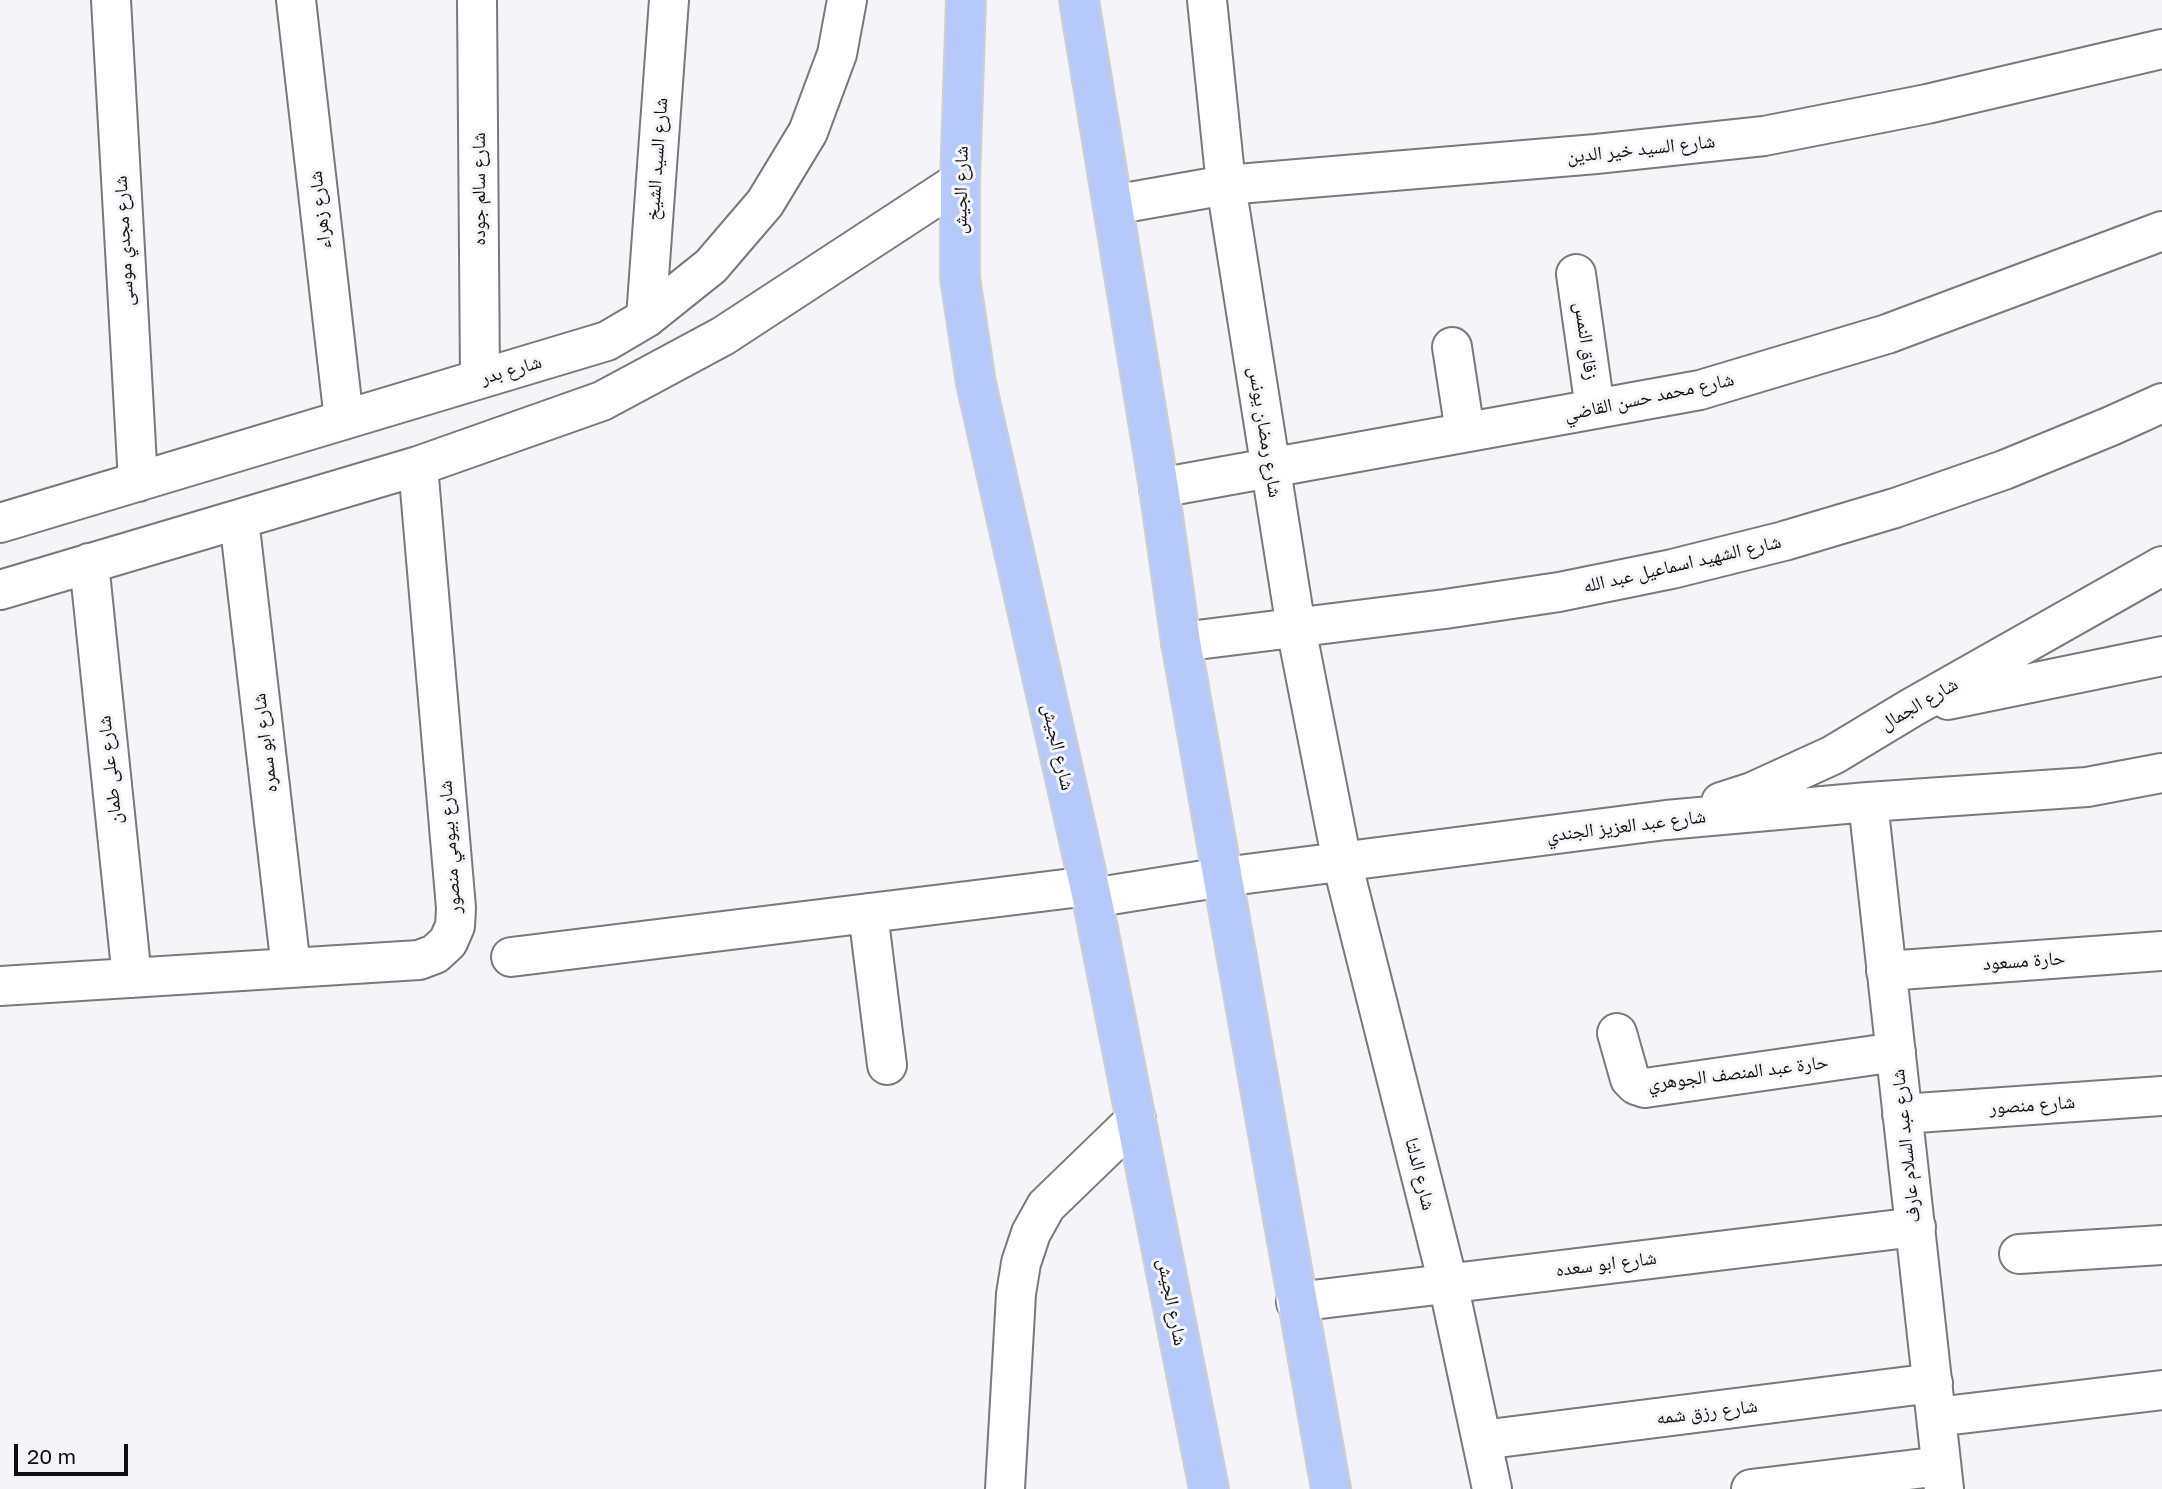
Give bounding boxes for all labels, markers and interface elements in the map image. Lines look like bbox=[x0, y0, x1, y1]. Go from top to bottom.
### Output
street label: شارع السيد الشيخ bbox=[641, 97, 673, 221]
street label: شارع السيد خير الدين bbox=[1566, 130, 1716, 168]
street label: شارع سالم جوده bbox=[468, 132, 490, 246]
street label: شارع الجيش bbox=[949, 146, 973, 234]
street label: شارع زهراء bbox=[304, 170, 336, 250]
street label: شارع مجدي موسى bbox=[109, 175, 139, 307]
street label: زقاق النمس bbox=[1569, 301, 1603, 381]
street label: شارع بدر bbox=[478, 350, 544, 390]
street label: شارع رمضان يونس bbox=[1243, 365, 1287, 499]
street label: شارع محمد حسن القاضي bbox=[1562, 368, 1736, 426]
street label: شارع الشهيد اسماعيل عبد الله bbox=[1581, 530, 1783, 598]
street label: شارع الجمال bbox=[1876, 673, 1962, 735]
street label: شارع ابو سمره bbox=[248, 692, 282, 794]
street label: شارع الجيش bbox=[1037, 701, 1079, 793]
street label: شارع على طمان bbox=[93, 714, 127, 826]
street label: شارع بيومي منصور bbox=[434, 780, 466, 914]
street label: شارع عبد العزيز الجندي bbox=[1545, 805, 1707, 847]
street label: حارة مسعود bbox=[1982, 947, 2066, 975]
street label: حارة عبد المنصف الجوهري bbox=[1646, 1051, 1830, 1095]
street label: شارع عبد السلام عارف bbox=[1887, 1068, 1925, 1224]
street label: شارع منصور bbox=[1988, 1091, 2076, 1119]
street label: شارع الدلتا bbox=[1400, 1135, 1440, 1213]
street label: شارع ابو سعده bbox=[1554, 1247, 1658, 1281]
street label: شارع الجيش bbox=[1152, 1257, 1192, 1347]
street label: شارع رزق شمه bbox=[1655, 1394, 1759, 1430]
scale bar bbox=[18, 1430, 131, 1474]
text: 20 m bbox=[27, 1443, 76, 1469]

